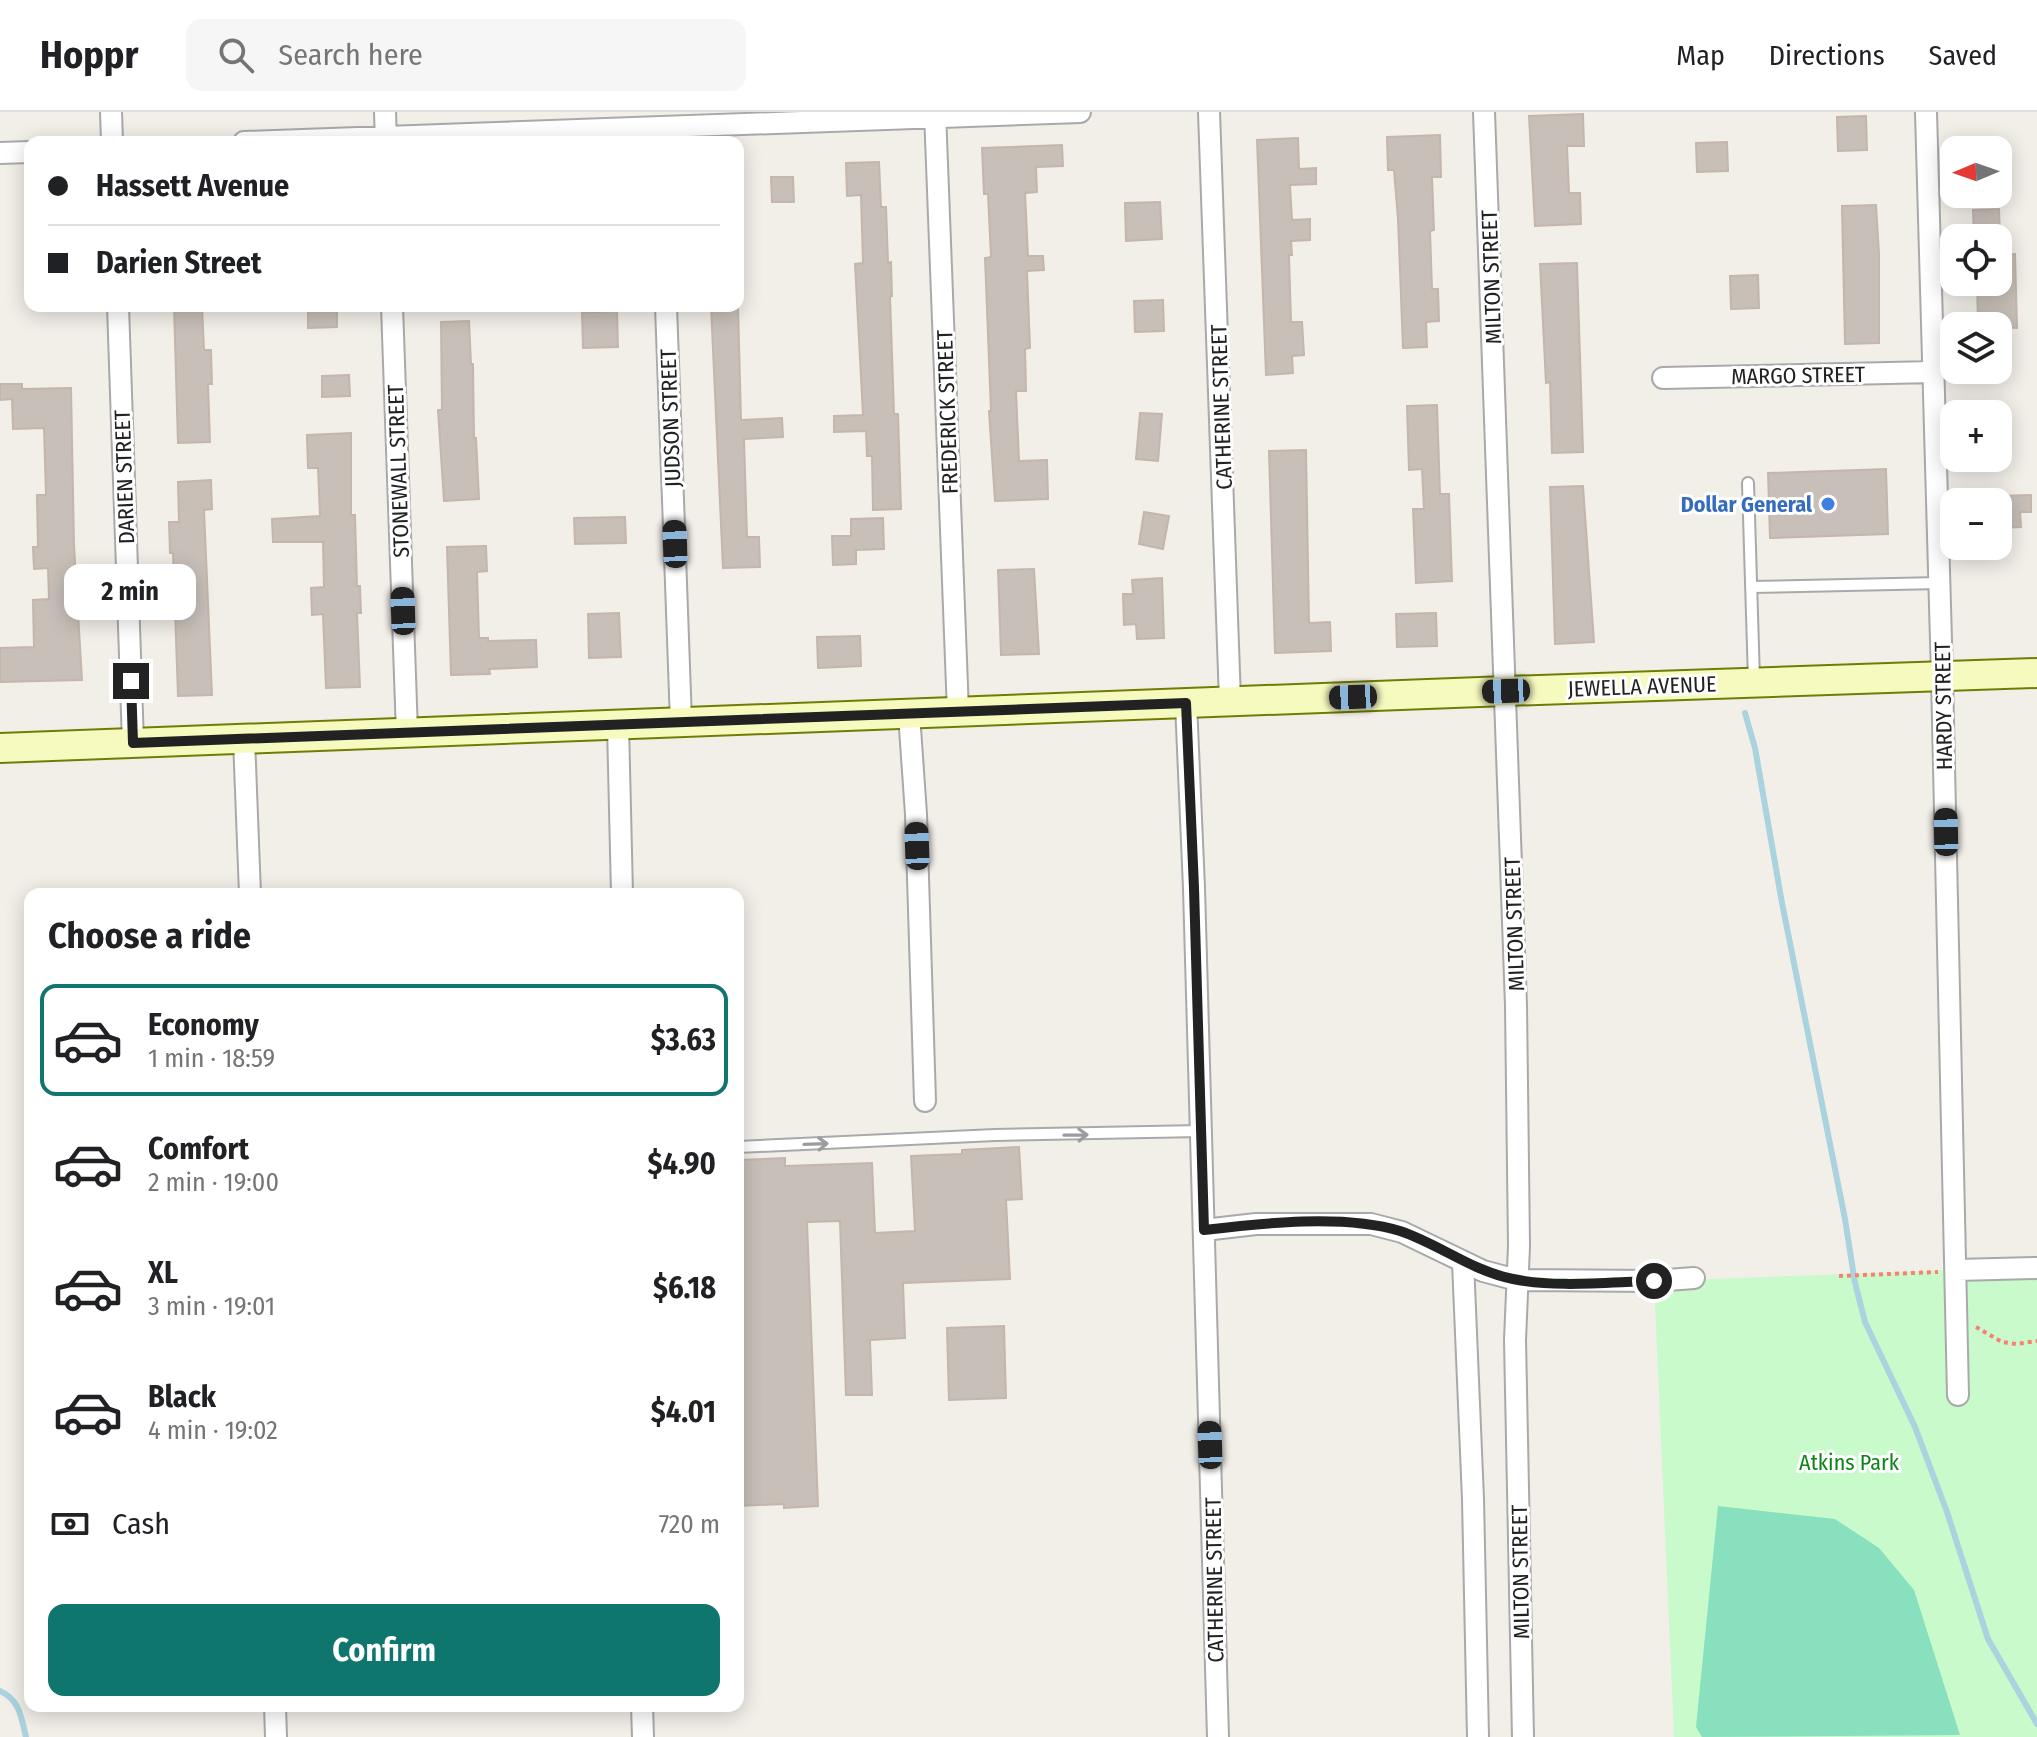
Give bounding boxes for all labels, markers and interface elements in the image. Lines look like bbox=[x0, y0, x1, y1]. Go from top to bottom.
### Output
search box bbox=[186, 19, 746, 91]
text: Hoppr bbox=[40, 32, 138, 78]
icon: search bbox=[214, 33, 258, 77]
text: Search here bbox=[278, 37, 423, 73]
text: Map bbox=[1676, 39, 1725, 72]
text: Directions bbox=[1769, 39, 1885, 72]
text: Saved bbox=[1929, 39, 1997, 72]
north arrow bbox=[1940, 136, 2012, 208]
map controls bbox=[1940, 136, 2012, 560]
text: Hassett Avenue bbox=[96, 168, 289, 204]
street label: MILTON STREET bbox=[1476, 208, 1507, 345]
button: locate bbox=[1940, 224, 2012, 296]
text: Darien Street bbox=[96, 245, 262, 281]
button: layers bbox=[1940, 312, 2012, 384]
street label: CATHERINE STREET bbox=[1205, 323, 1238, 490]
street label: FREDERICK STREET bbox=[931, 329, 964, 495]
street label: JUDSON STREET bbox=[655, 348, 686, 488]
street label: MARGO STREET bbox=[1731, 361, 1866, 390]
street label: STONEWALL STREET bbox=[382, 383, 415, 558]
button: + bbox=[1940, 400, 2012, 472]
street label: DARIEN STREET bbox=[109, 409, 140, 544]
button: − bbox=[1940, 488, 2012, 560]
place label: Dollar General bbox=[1681, 491, 1813, 518]
marker: Dollar General bbox=[1819, 495, 1837, 513]
car bbox=[662, 520, 688, 568]
callout: 2 min bbox=[65, 565, 197, 621]
text: 2 min bbox=[101, 576, 159, 607]
car bbox=[390, 587, 416, 635]
street label: HARDY STREET bbox=[1929, 641, 1958, 770]
route end bbox=[113, 663, 149, 699]
street label: JEWELLA AVENUE bbox=[1567, 670, 1717, 703]
car bbox=[1482, 678, 1530, 704]
car bbox=[1329, 684, 1377, 710]
car bbox=[1934, 808, 1958, 856]
car bbox=[904, 822, 930, 870]
street label: MILTON STREET bbox=[1499, 855, 1530, 992]
text: Choose a ride bbox=[48, 914, 251, 958]
icon: car bbox=[52, 1004, 124, 1076]
text: Economy bbox=[148, 1007, 259, 1043]
text: $3.63 bbox=[651, 1022, 716, 1058]
text: 1 min · 18:59 bbox=[148, 1043, 275, 1074]
one-way arrow bbox=[1062, 1127, 1089, 1143]
icon: car bbox=[52, 1128, 124, 1200]
text: Comfort bbox=[148, 1131, 249, 1167]
one-way arrow bbox=[802, 1137, 829, 1152]
text: $4.90 bbox=[648, 1146, 716, 1182]
text: 2 min · 19:00 bbox=[148, 1167, 279, 1198]
icon: car bbox=[52, 1252, 124, 1324]
text: XL bbox=[148, 1255, 178, 1291]
route start bbox=[1636, 1263, 1672, 1299]
text: $6.18 bbox=[653, 1270, 716, 1306]
text: 3 min · 19:01 bbox=[148, 1291, 275, 1322]
icon: car bbox=[52, 1376, 124, 1448]
text: Black bbox=[148, 1379, 216, 1415]
text: $4.01 bbox=[651, 1394, 716, 1430]
text: 4 min · 19:02 bbox=[148, 1415, 278, 1446]
car bbox=[1197, 1421, 1223, 1469]
park label: Atkins Park bbox=[1799, 1449, 1900, 1476]
street label: CATHERINE STREET bbox=[1200, 1496, 1229, 1663]
icon: cash bbox=[48, 1502, 92, 1546]
street label: MILTON STREET bbox=[1506, 1504, 1535, 1639]
text: Cash bbox=[112, 1506, 170, 1542]
text: 720 m bbox=[659, 1509, 720, 1540]
button: Confirm bbox=[48, 1604, 720, 1696]

